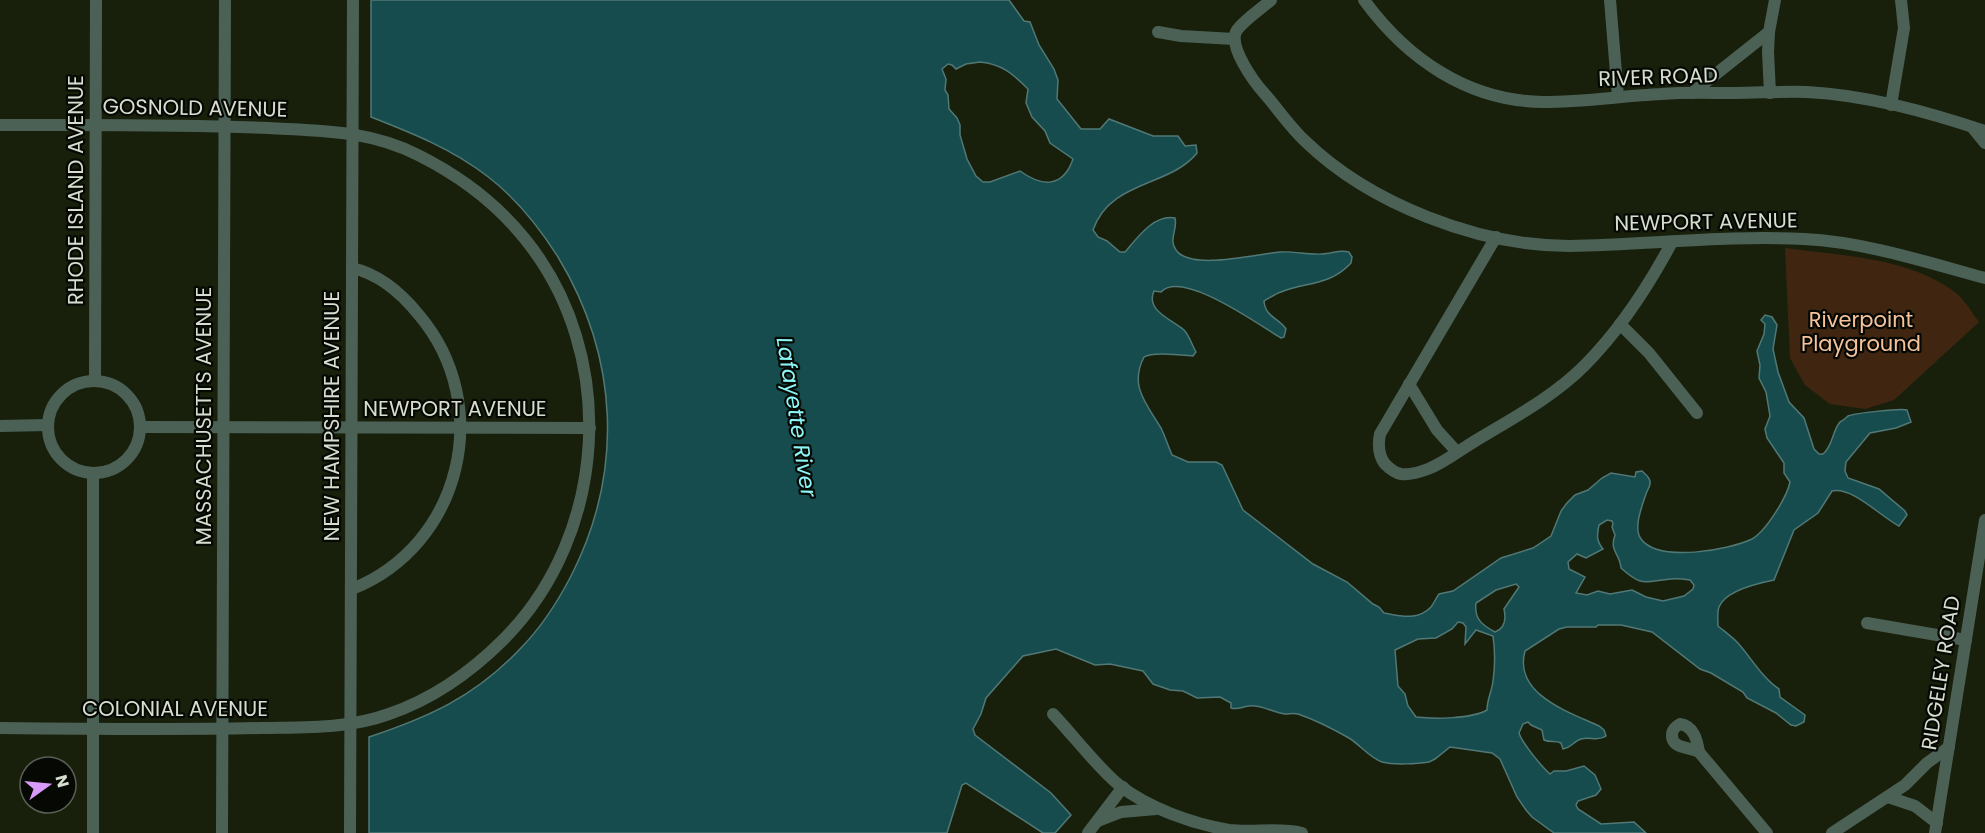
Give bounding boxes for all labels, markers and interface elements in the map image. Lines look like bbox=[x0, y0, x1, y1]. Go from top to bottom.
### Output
street label: RIVER ROAD bbox=[1598, 60, 1718, 93]
street label: RHODE ISLAND AVENUE bbox=[61, 75, 90, 305]
street label: GOSNOLD AVENUE bbox=[102, 91, 288, 124]
street label: NEWPORT AVENUE bbox=[1614, 205, 1798, 238]
street label: MASSACHUSETTS AVENUE bbox=[189, 287, 218, 545]
street label: NEW HAMPSHIRE AVENUE bbox=[317, 291, 346, 541]
park label: Riverpoint Playground bbox=[1801, 305, 1921, 358]
water label: Lafayette River bbox=[769, 335, 825, 500]
street label: NEWPORT AVENUE bbox=[363, 394, 547, 423]
street label: RIDGELEY ROAD bbox=[1914, 594, 1967, 752]
street label: COLONIAL AVENUE bbox=[82, 694, 268, 723]
north arrow bbox=[18, 755, 78, 815]
text: N bbox=[49, 772, 75, 790]

